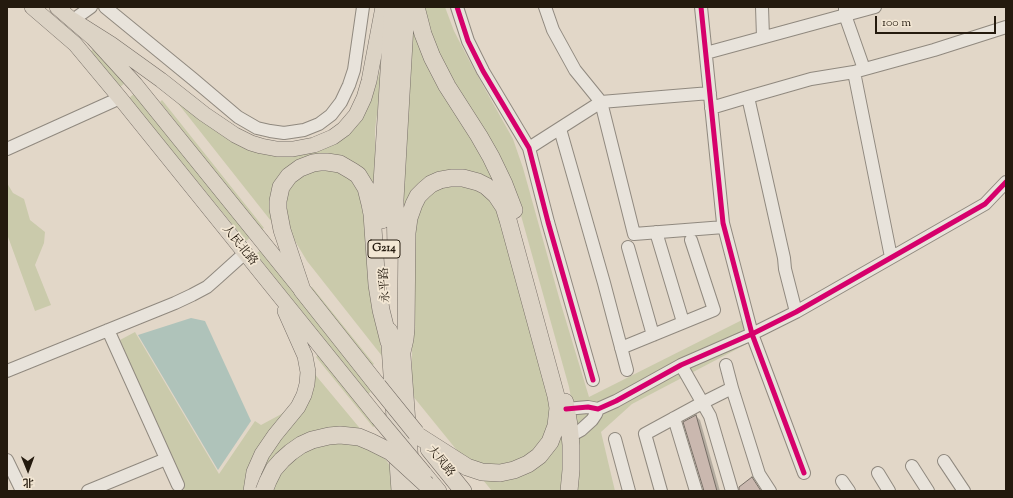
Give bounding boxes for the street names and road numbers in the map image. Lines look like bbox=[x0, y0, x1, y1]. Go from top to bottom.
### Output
street label: 人民北路 bbox=[218, 223, 260, 269]
road number: G214 bbox=[368, 240, 400, 258]
street label: 永平路 bbox=[378, 267, 394, 303]
street label: 大凤路 bbox=[423, 443, 457, 481]

